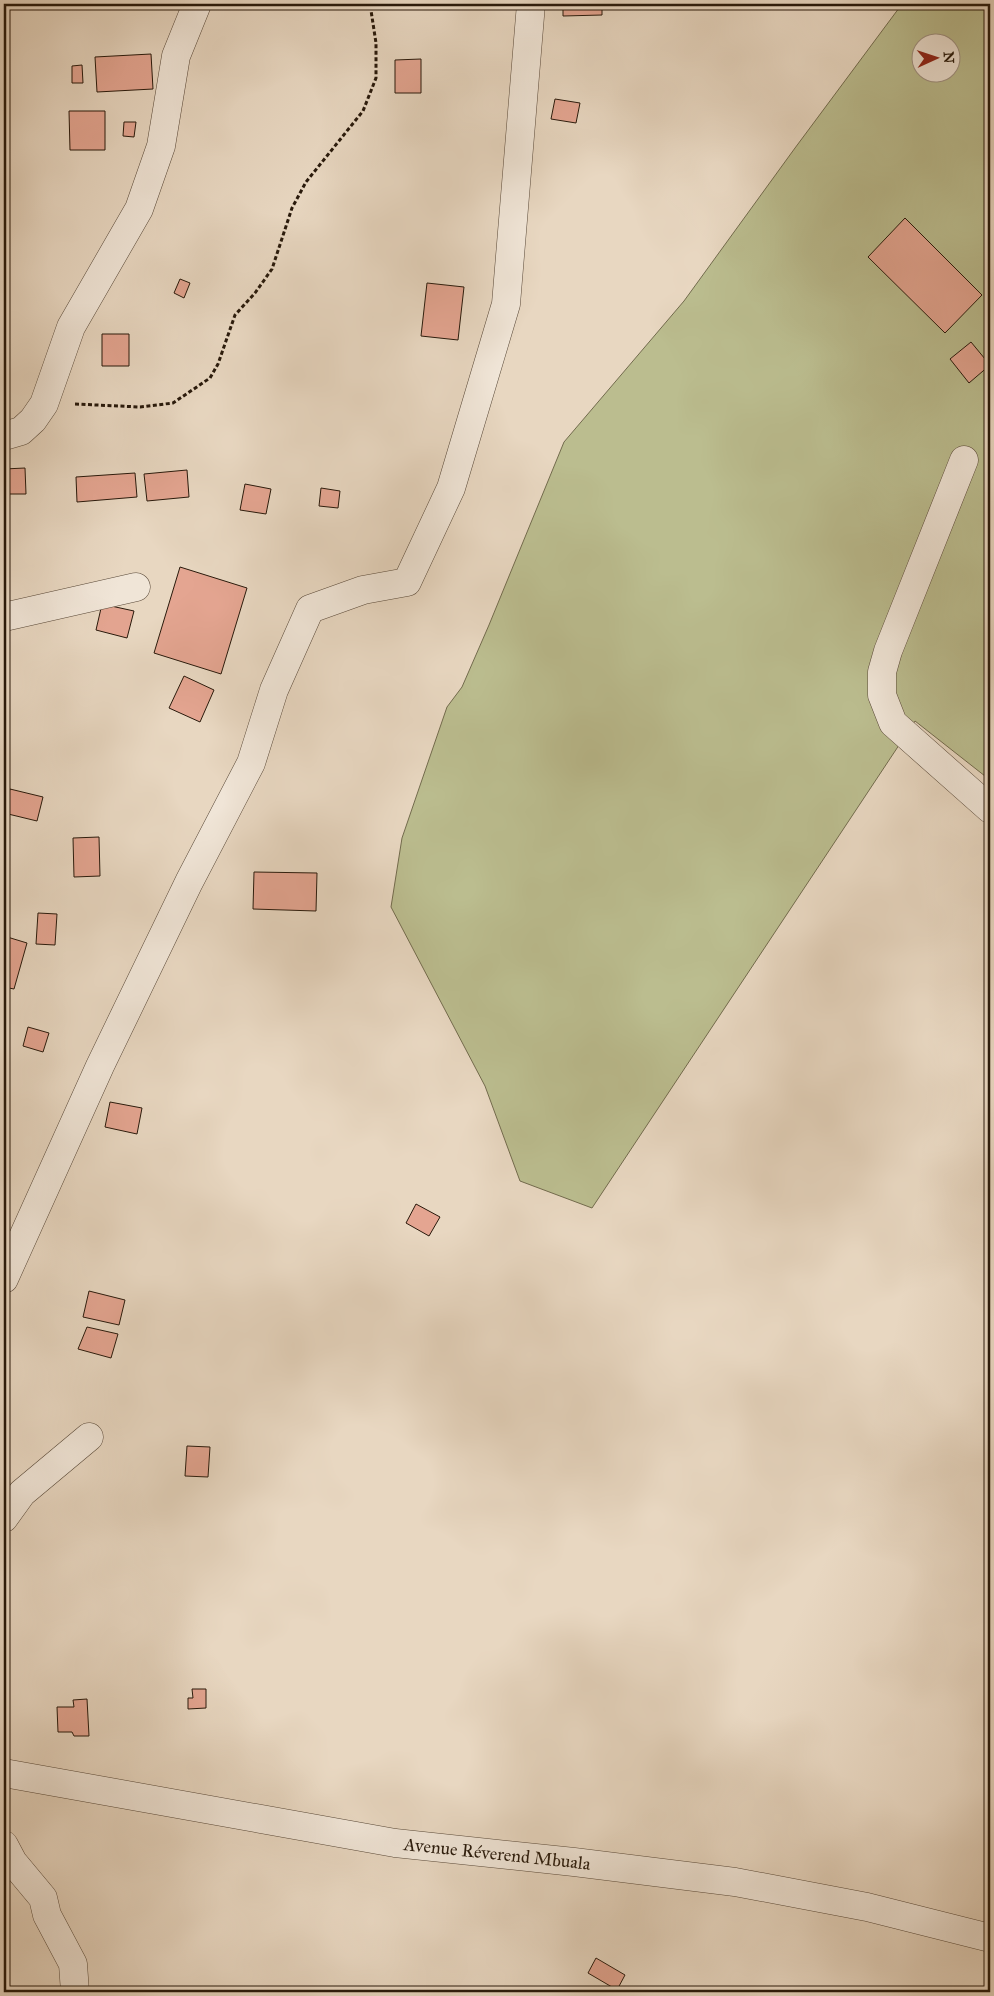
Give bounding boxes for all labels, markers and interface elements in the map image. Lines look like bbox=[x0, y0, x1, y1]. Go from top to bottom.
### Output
north arrow bbox=[912, 32, 962, 82]
text: N bbox=[940, 51, 957, 64]
street label: Avenue Réverend Mbuala bbox=[402, 1833, 592, 1875]

